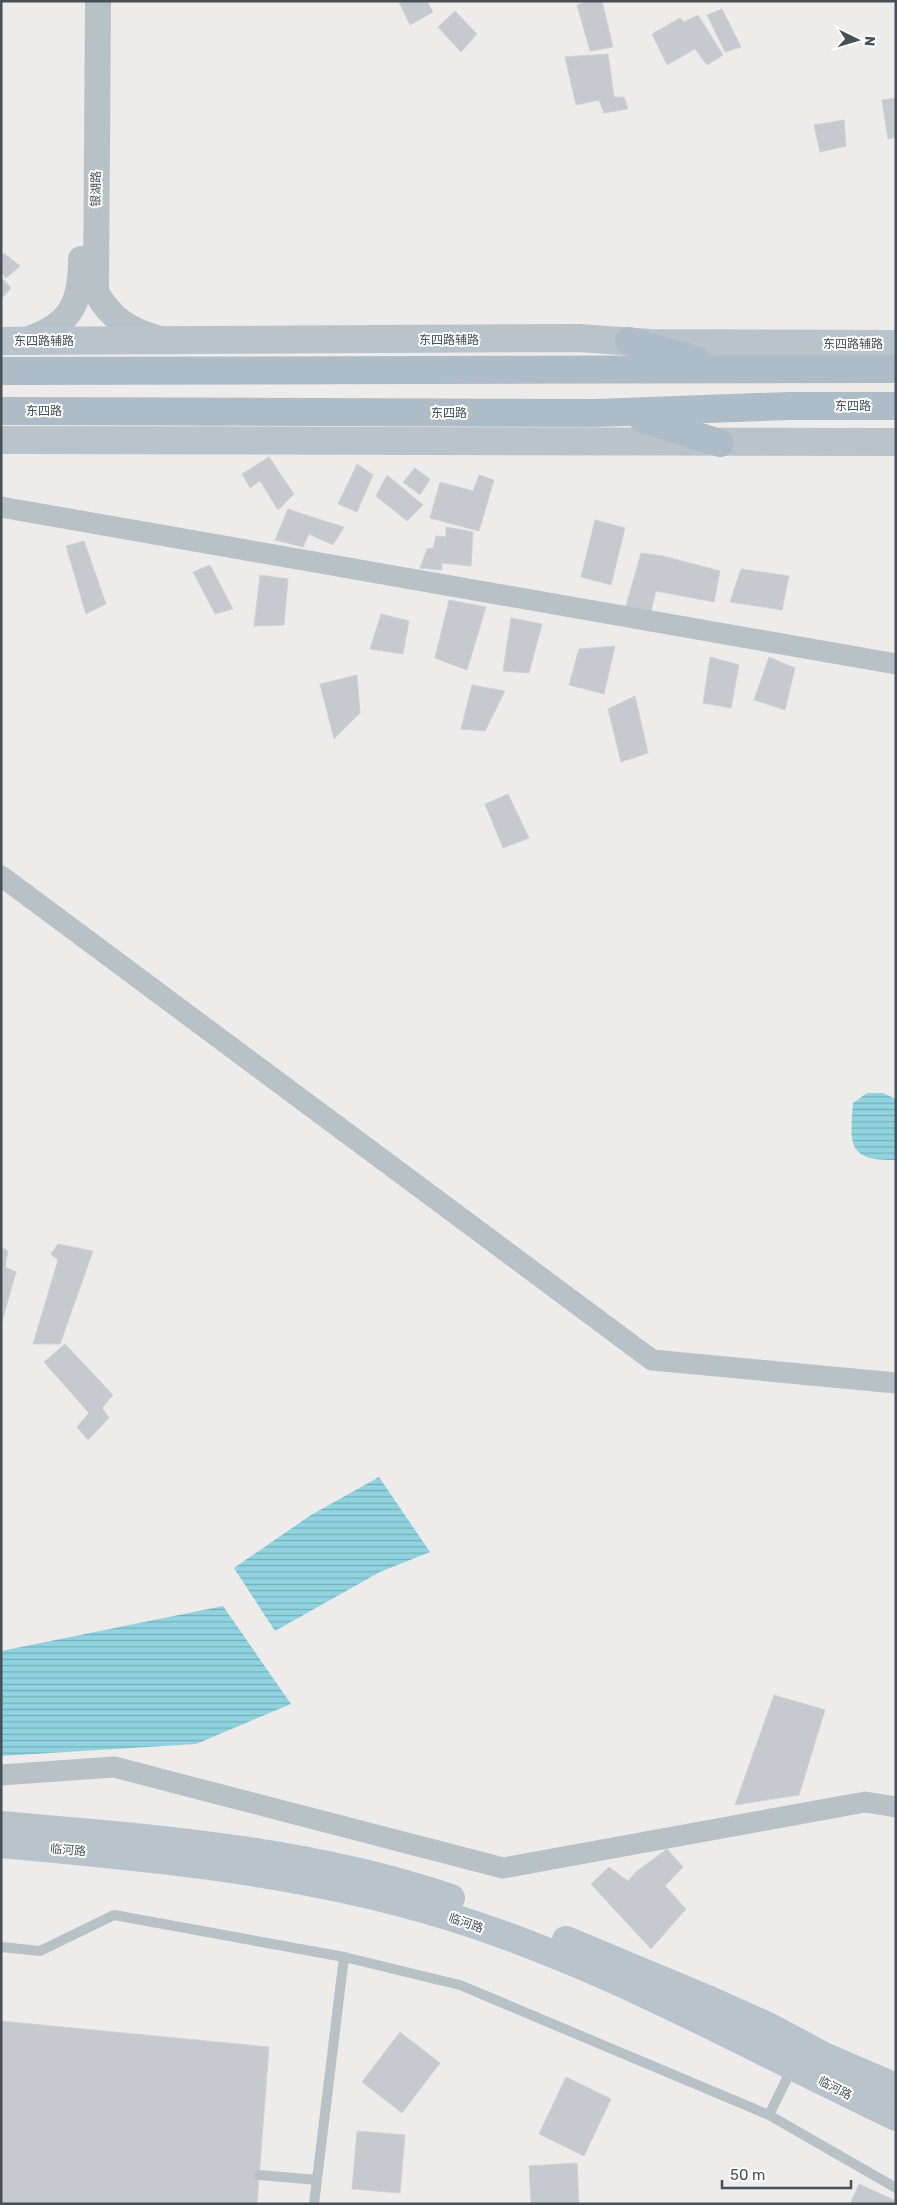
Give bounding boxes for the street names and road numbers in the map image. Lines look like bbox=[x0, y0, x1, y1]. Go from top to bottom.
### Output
street label: 银湖路 bbox=[89, 171, 103, 207]
street label: 东四路辅路 bbox=[419, 333, 479, 347]
street label: 东四路辅路 bbox=[14, 334, 74, 348]
street label: 东四路辅路 bbox=[823, 337, 883, 351]
street label: 东四路 bbox=[835, 399, 871, 413]
street label: 东四路 bbox=[26, 404, 62, 418]
street label: 东四路 bbox=[431, 406, 467, 420]
street label: 临河路 bbox=[49, 1841, 87, 1859]
street label: 临河路 bbox=[447, 1911, 485, 1935]
street label: 临河路 bbox=[816, 2074, 854, 2102]

